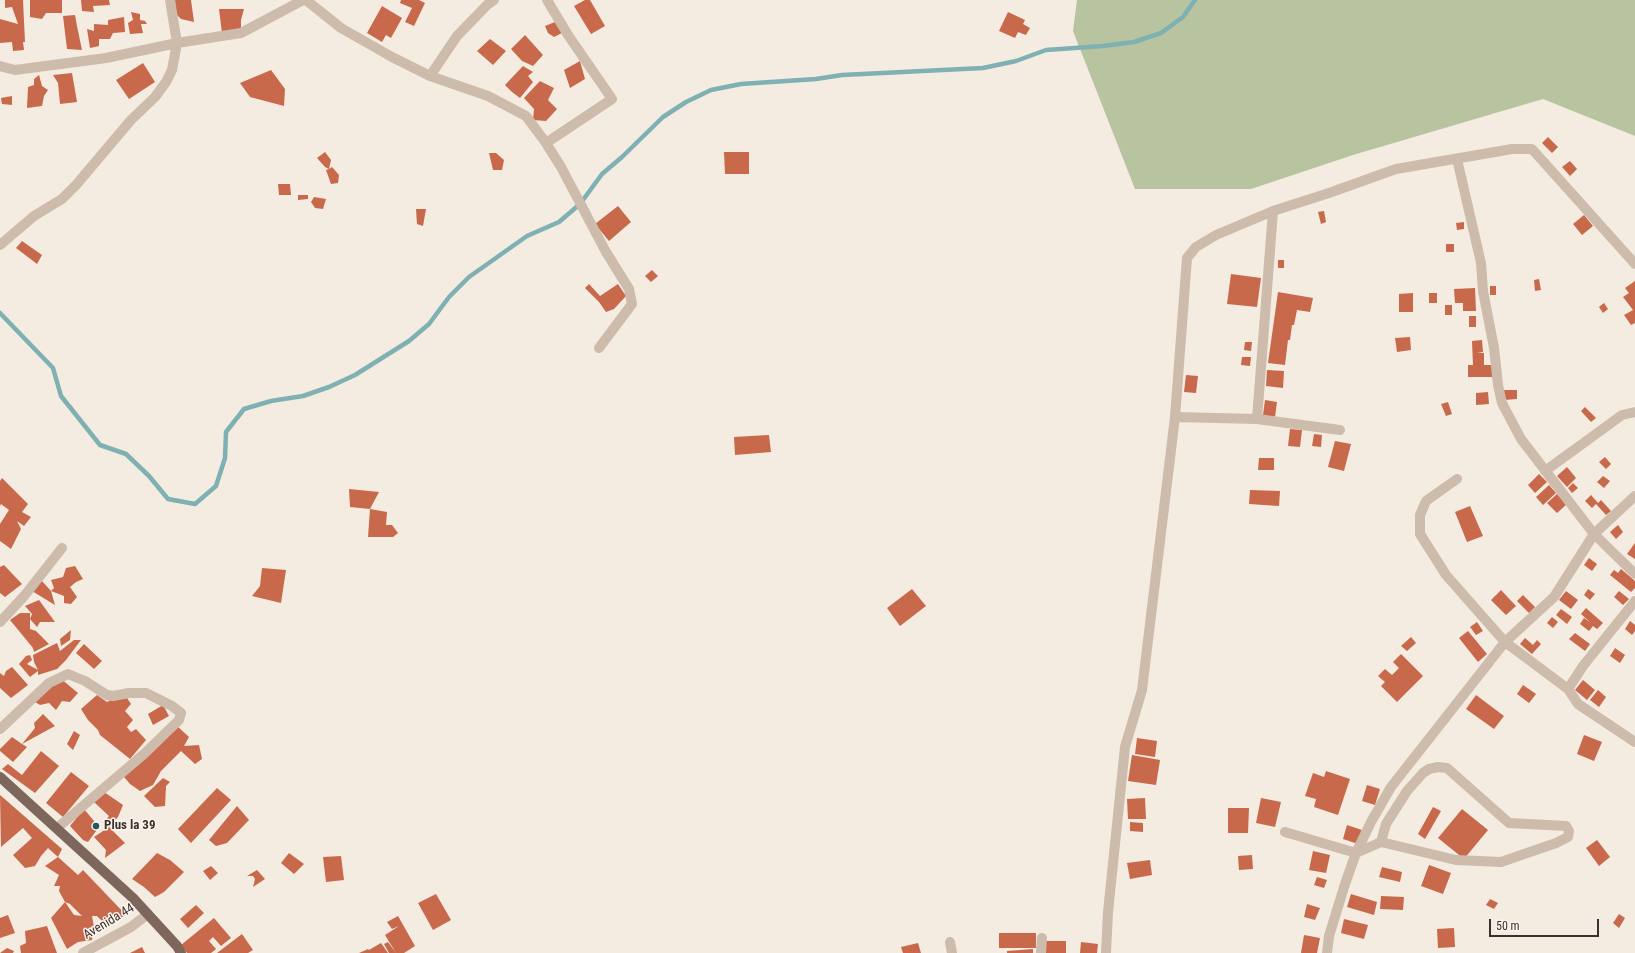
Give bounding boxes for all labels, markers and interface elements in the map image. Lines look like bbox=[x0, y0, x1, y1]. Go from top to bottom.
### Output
place label: Plus la 39 bbox=[104, 818, 155, 834]
marker: Plus la 39 bbox=[91, 821, 101, 831]
street label: Avenida 44 bbox=[81, 901, 137, 943]
scale bar bbox=[1491, 911, 1601, 937]
text: 50 m bbox=[1496, 919, 1520, 933]

